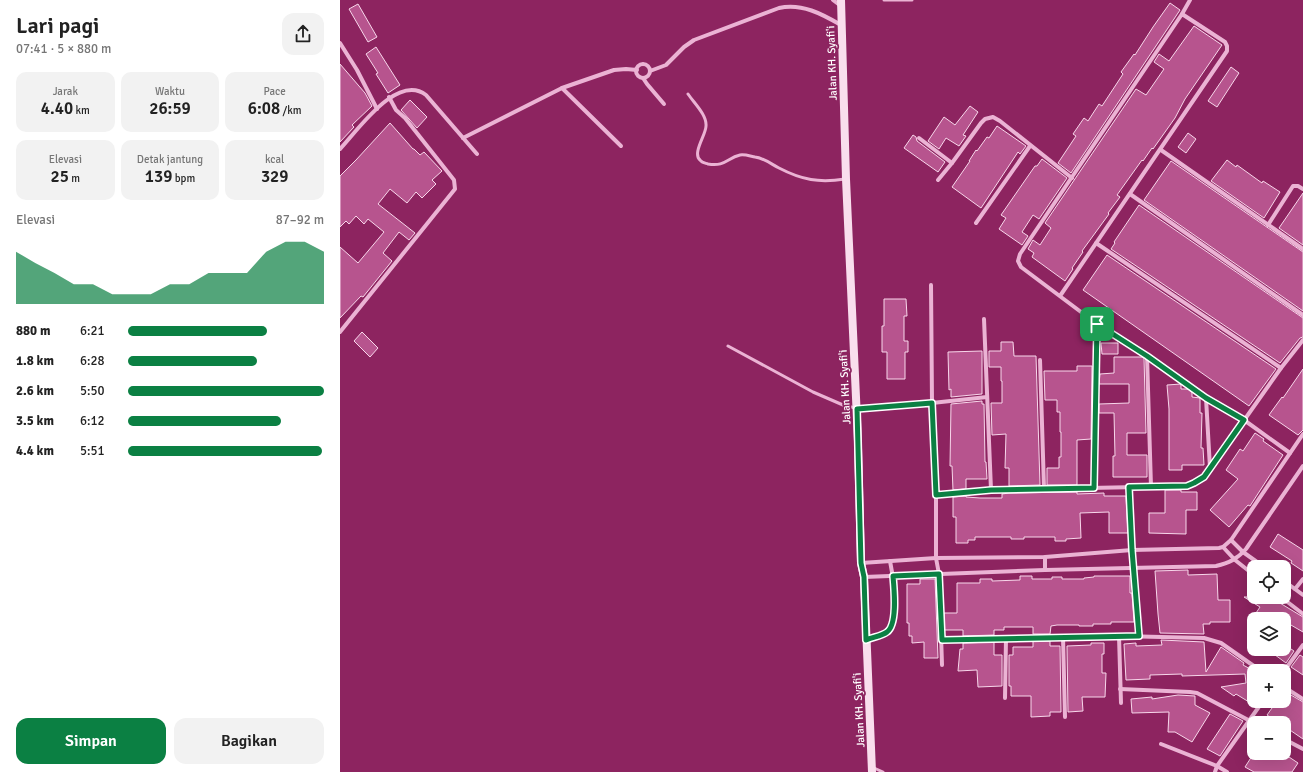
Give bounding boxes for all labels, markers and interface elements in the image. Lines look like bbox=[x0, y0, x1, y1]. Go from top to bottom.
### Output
text: Lari pagi bbox=[16, 12, 99, 39]
button: share bbox=[282, 13, 324, 55]
street label: Jalan KH. Syafi'i bbox=[824, 25, 840, 101]
text: 07:41 · 5 × 880 m bbox=[16, 41, 111, 57]
text: Jarak bbox=[53, 85, 78, 98]
text: Waktu bbox=[155, 85, 185, 98]
text: Pace bbox=[264, 85, 286, 98]
text: 4.40 bbox=[41, 98, 73, 119]
text: 26:59 bbox=[149, 98, 191, 119]
text: 6:08 bbox=[248, 98, 280, 119]
text: km bbox=[73, 104, 90, 117]
text: /km bbox=[280, 104, 302, 117]
text: Elevasi bbox=[49, 153, 82, 166]
text: Detak jantung bbox=[137, 153, 203, 166]
text: kcal bbox=[265, 153, 284, 166]
text: 25 bbox=[51, 166, 69, 187]
text: 139 bbox=[145, 166, 172, 187]
text: 329 bbox=[261, 166, 288, 187]
text: m bbox=[69, 172, 80, 185]
text: bpm bbox=[172, 172, 195, 185]
text: Elevasi bbox=[16, 212, 55, 228]
text: 87–92 m bbox=[276, 212, 324, 228]
pin bbox=[1080, 307, 1114, 341]
icon: arrive bbox=[1086, 313, 1108, 335]
text: 880 m bbox=[16, 323, 50, 339]
text: 6:21 bbox=[80, 323, 105, 339]
street label: Jalan KH. Syafi'i bbox=[837, 349, 853, 425]
text: 1.8 km bbox=[16, 353, 54, 369]
text: 6:28 bbox=[80, 353, 105, 369]
text: 2.6 km bbox=[16, 383, 54, 399]
text: 5:50 bbox=[80, 383, 105, 399]
text: 3.5 km bbox=[16, 413, 54, 429]
text: 6:12 bbox=[80, 413, 105, 429]
text: 4.4 km bbox=[16, 443, 54, 459]
text: 5:51 bbox=[80, 443, 105, 459]
map controls bbox=[1247, 560, 1291, 760]
button: locate bbox=[1247, 560, 1291, 604]
button: layers bbox=[1247, 612, 1291, 656]
button: + bbox=[1247, 664, 1291, 708]
street label: Jalan KH. Syafi'i bbox=[851, 672, 867, 748]
button: − bbox=[1247, 716, 1291, 760]
button: Simpan bbox=[16, 718, 166, 764]
button: Bagikan bbox=[174, 718, 324, 764]

